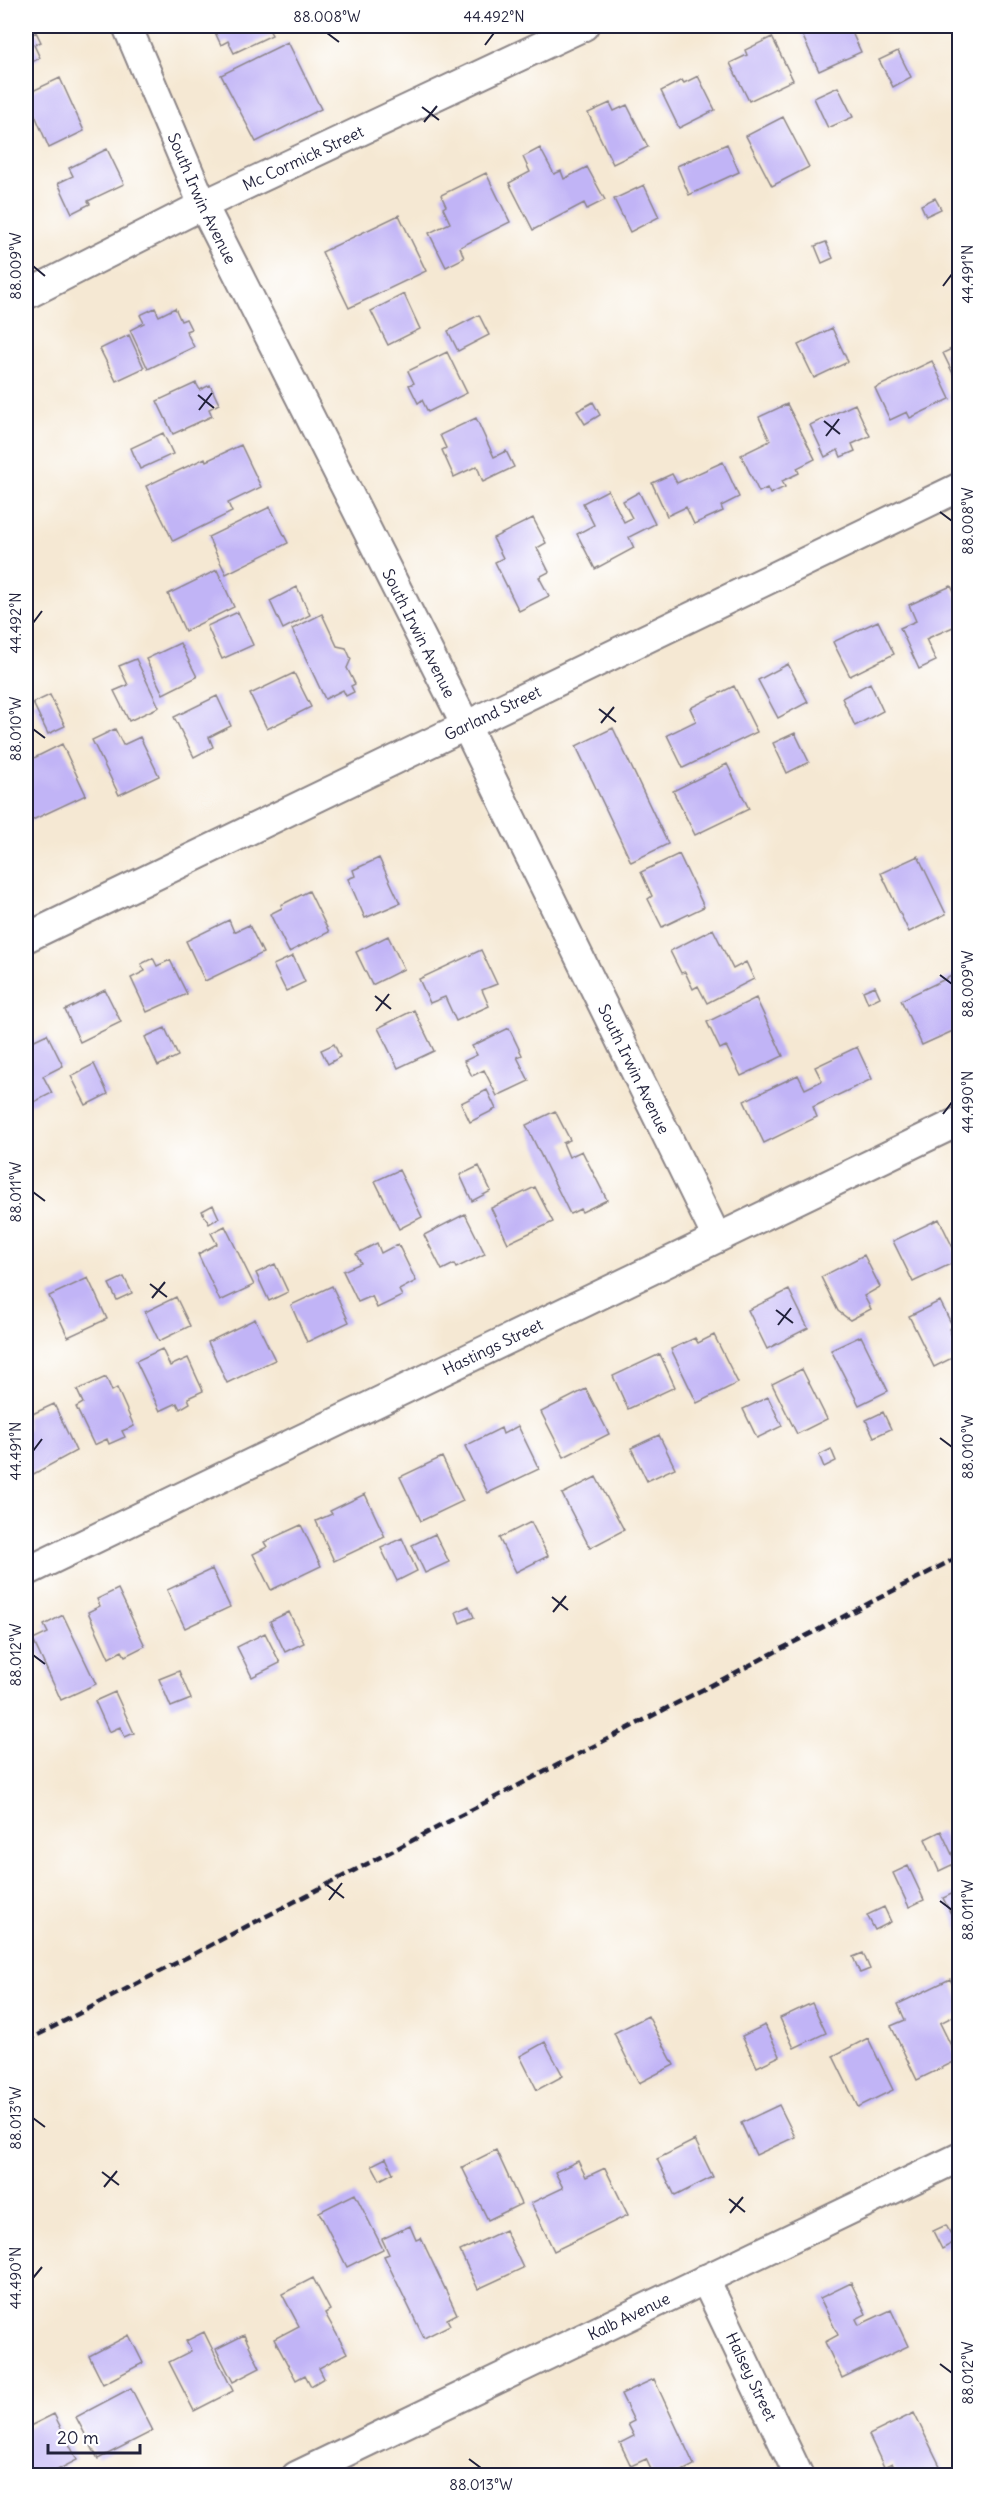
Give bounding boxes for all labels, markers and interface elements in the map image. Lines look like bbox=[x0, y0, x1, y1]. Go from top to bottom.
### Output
text: 88.008°W bbox=[293, 7, 361, 26]
text: 44.492°N bbox=[463, 7, 525, 26]
street label: Mc Cormick Street bbox=[239, 121, 367, 195]
street label: South Irwin Avenue bbox=[164, 130, 241, 267]
text: 88.009°W bbox=[6, 232, 25, 300]
text: 44.491°N bbox=[958, 245, 977, 303]
text: 88.008°W bbox=[958, 487, 977, 555]
street label: South Irwin Avenue bbox=[378, 565, 460, 701]
text: 44.492°N bbox=[6, 592, 25, 654]
street label: Garland Street bbox=[441, 681, 545, 745]
text: 88.010°W bbox=[6, 696, 25, 761]
text: 88.009°W bbox=[958, 950, 977, 1018]
street label: South Irwin Avenue bbox=[594, 1001, 674, 1137]
text: 44.490°N bbox=[958, 1071, 977, 1133]
text: 88.011°W bbox=[6, 1161, 25, 1222]
street label: Hastings Street bbox=[439, 1314, 546, 1379]
text: 88.010°W bbox=[958, 1414, 977, 1479]
text: 44.491°N bbox=[6, 1422, 25, 1480]
text: 88.012°W bbox=[6, 1623, 25, 1687]
text: 88.011°W bbox=[958, 1879, 977, 1940]
text: 88.013°W bbox=[6, 2086, 25, 2150]
text: 44.490°N bbox=[6, 2247, 25, 2309]
street label: Kalb Avenue bbox=[584, 2288, 673, 2344]
street label: Halsey Street bbox=[722, 2329, 781, 2425]
text: 88.012°W bbox=[958, 2341, 977, 2405]
scale bar bbox=[48, 2417, 140, 2455]
text: 20 m bbox=[57, 2426, 99, 2449]
text: 88.013°W bbox=[449, 2475, 513, 2494]

